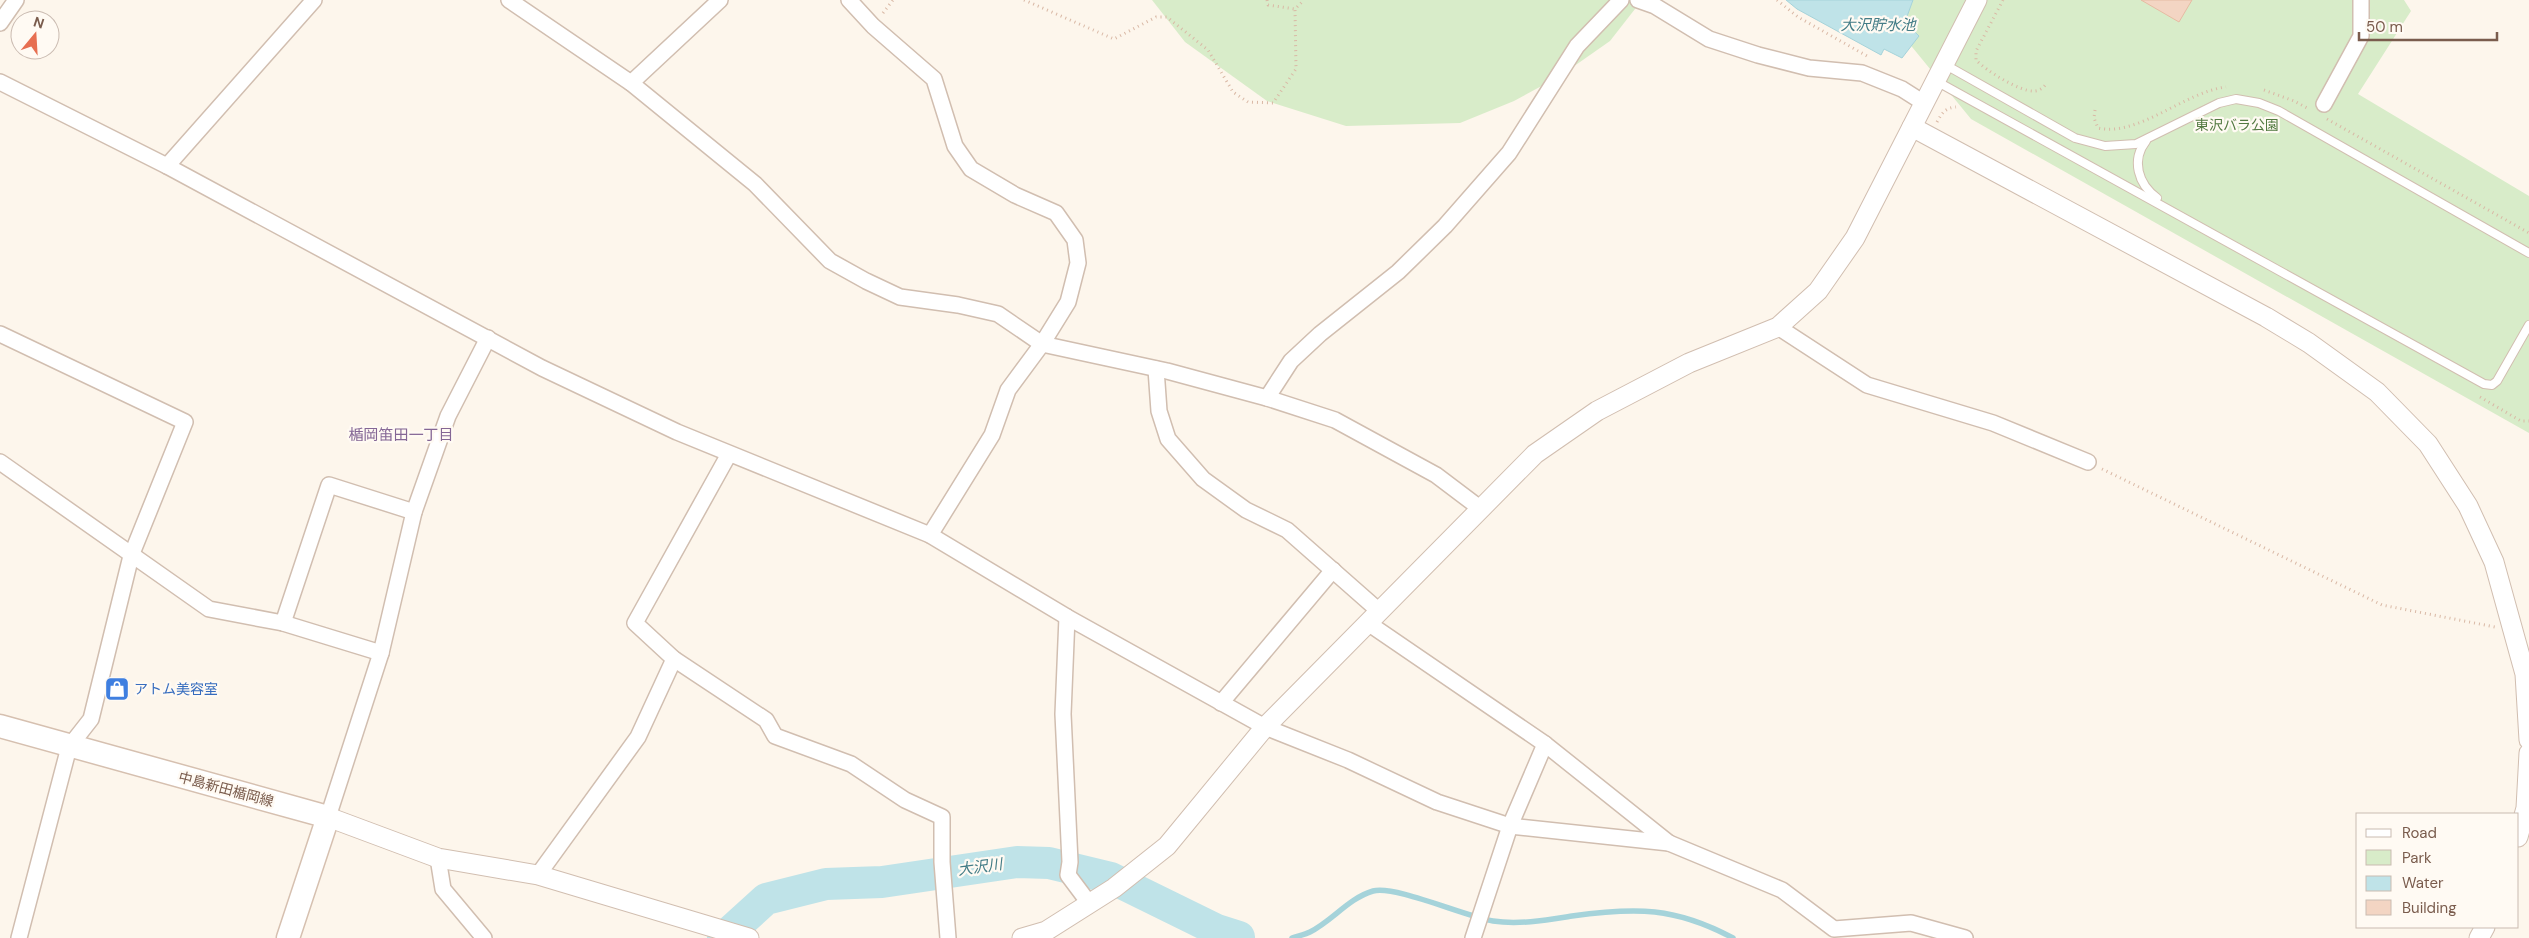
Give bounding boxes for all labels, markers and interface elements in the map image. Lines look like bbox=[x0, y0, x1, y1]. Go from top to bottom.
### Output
north arrow bbox=[10, 10, 60, 60]
scale bar bbox=[2359, 10, 2496, 42]
text: N bbox=[31, 12, 47, 33]
water label: 大沢貯水池 bbox=[1840, 15, 1917, 35]
text: 50 m bbox=[2366, 17, 2403, 37]
park label: 東沢バラ公園 bbox=[2195, 116, 2279, 134]
district label: 楯岡笛田一丁目 bbox=[348, 425, 454, 445]
shop icon: アトム美容室 bbox=[104, 676, 130, 702]
place label: アトム美容室 bbox=[134, 680, 218, 698]
street label: 中島新田楯岡線 bbox=[176, 768, 276, 810]
legend bbox=[2356, 813, 2519, 928]
text: Road bbox=[2402, 823, 2437, 843]
text: Park bbox=[2402, 848, 2432, 868]
water label: 大沢川 bbox=[956, 854, 1006, 880]
text: Water bbox=[2402, 873, 2444, 893]
text: Building bbox=[2402, 898, 2457, 918]

